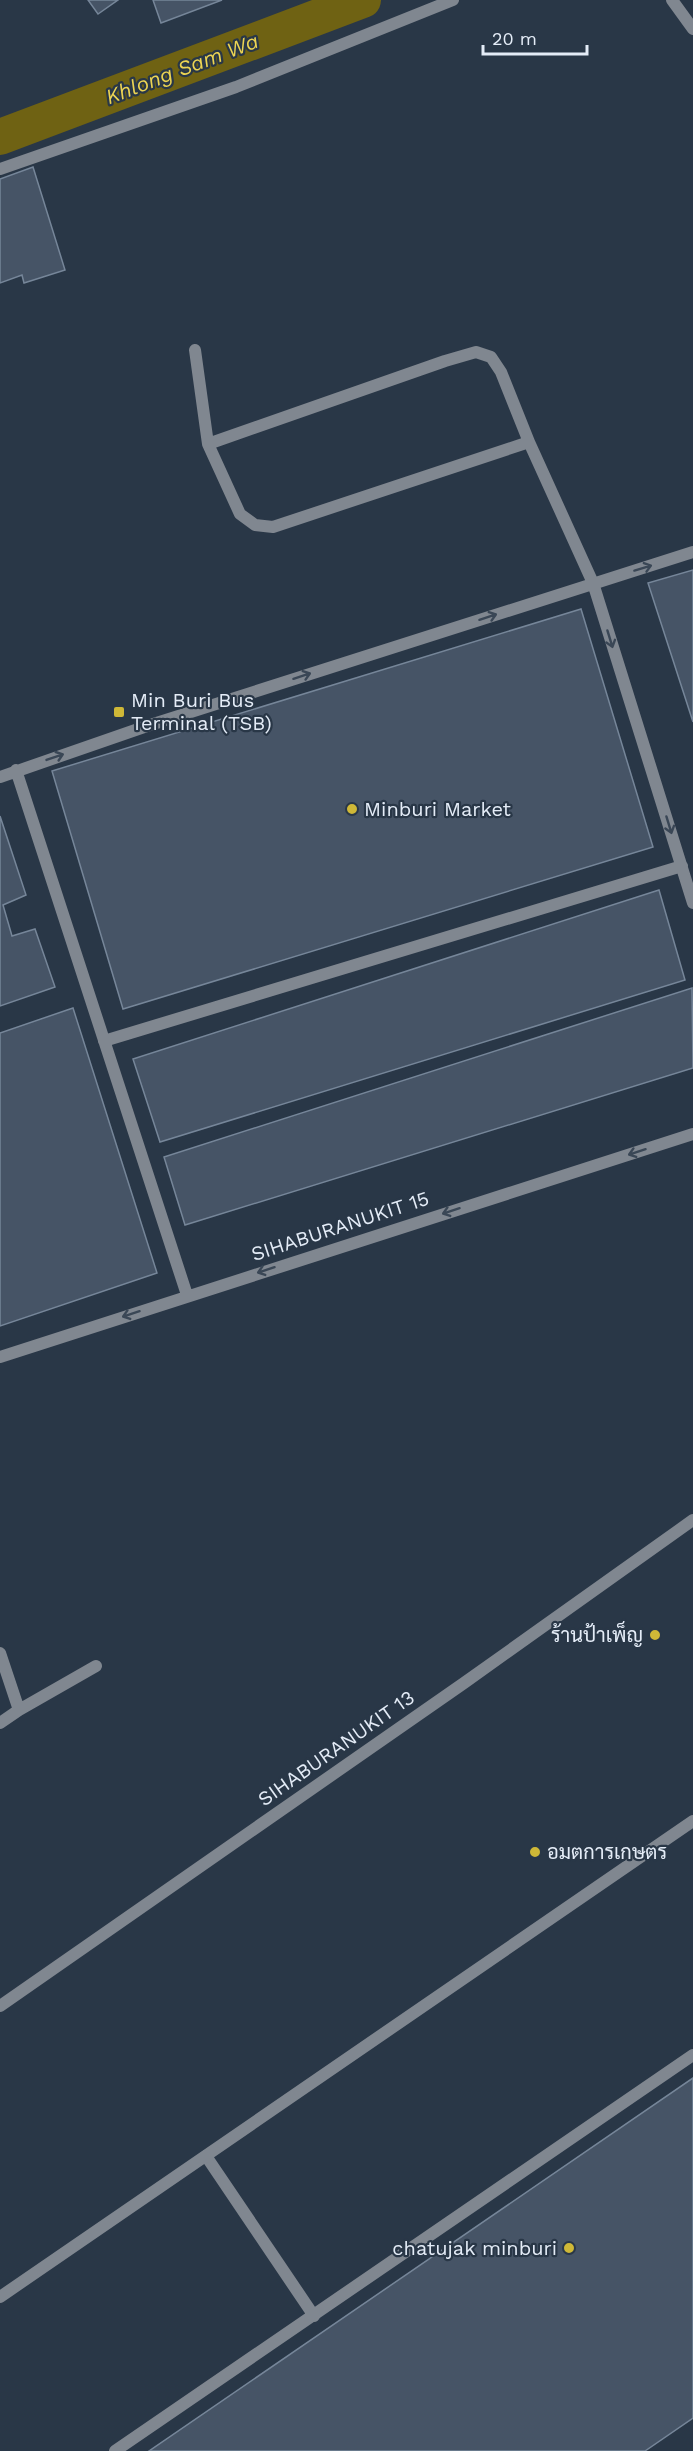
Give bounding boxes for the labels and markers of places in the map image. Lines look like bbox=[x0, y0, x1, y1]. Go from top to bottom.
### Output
place label: Min Buri Bus Terminal (TSB) bbox=[131, 688, 272, 735]
marker: Min Buri Bus Terminal (TSB) bbox=[112, 705, 126, 719]
place label: Minburi Market bbox=[364, 797, 512, 821]
marker: Minburi Market bbox=[345, 802, 359, 816]
place label: ร้านป้าเพ็ญ bbox=[551, 1620, 643, 1647]
marker: ร้านป้าเพ็ญ bbox=[648, 1628, 662, 1642]
place label: อมตการเกษตร bbox=[547, 1840, 667, 1864]
marker: อมตการเกษตร bbox=[528, 1845, 542, 1859]
place label: chatujak minburi bbox=[392, 2236, 557, 2260]
marker: chatujak minburi bbox=[562, 2241, 576, 2255]

